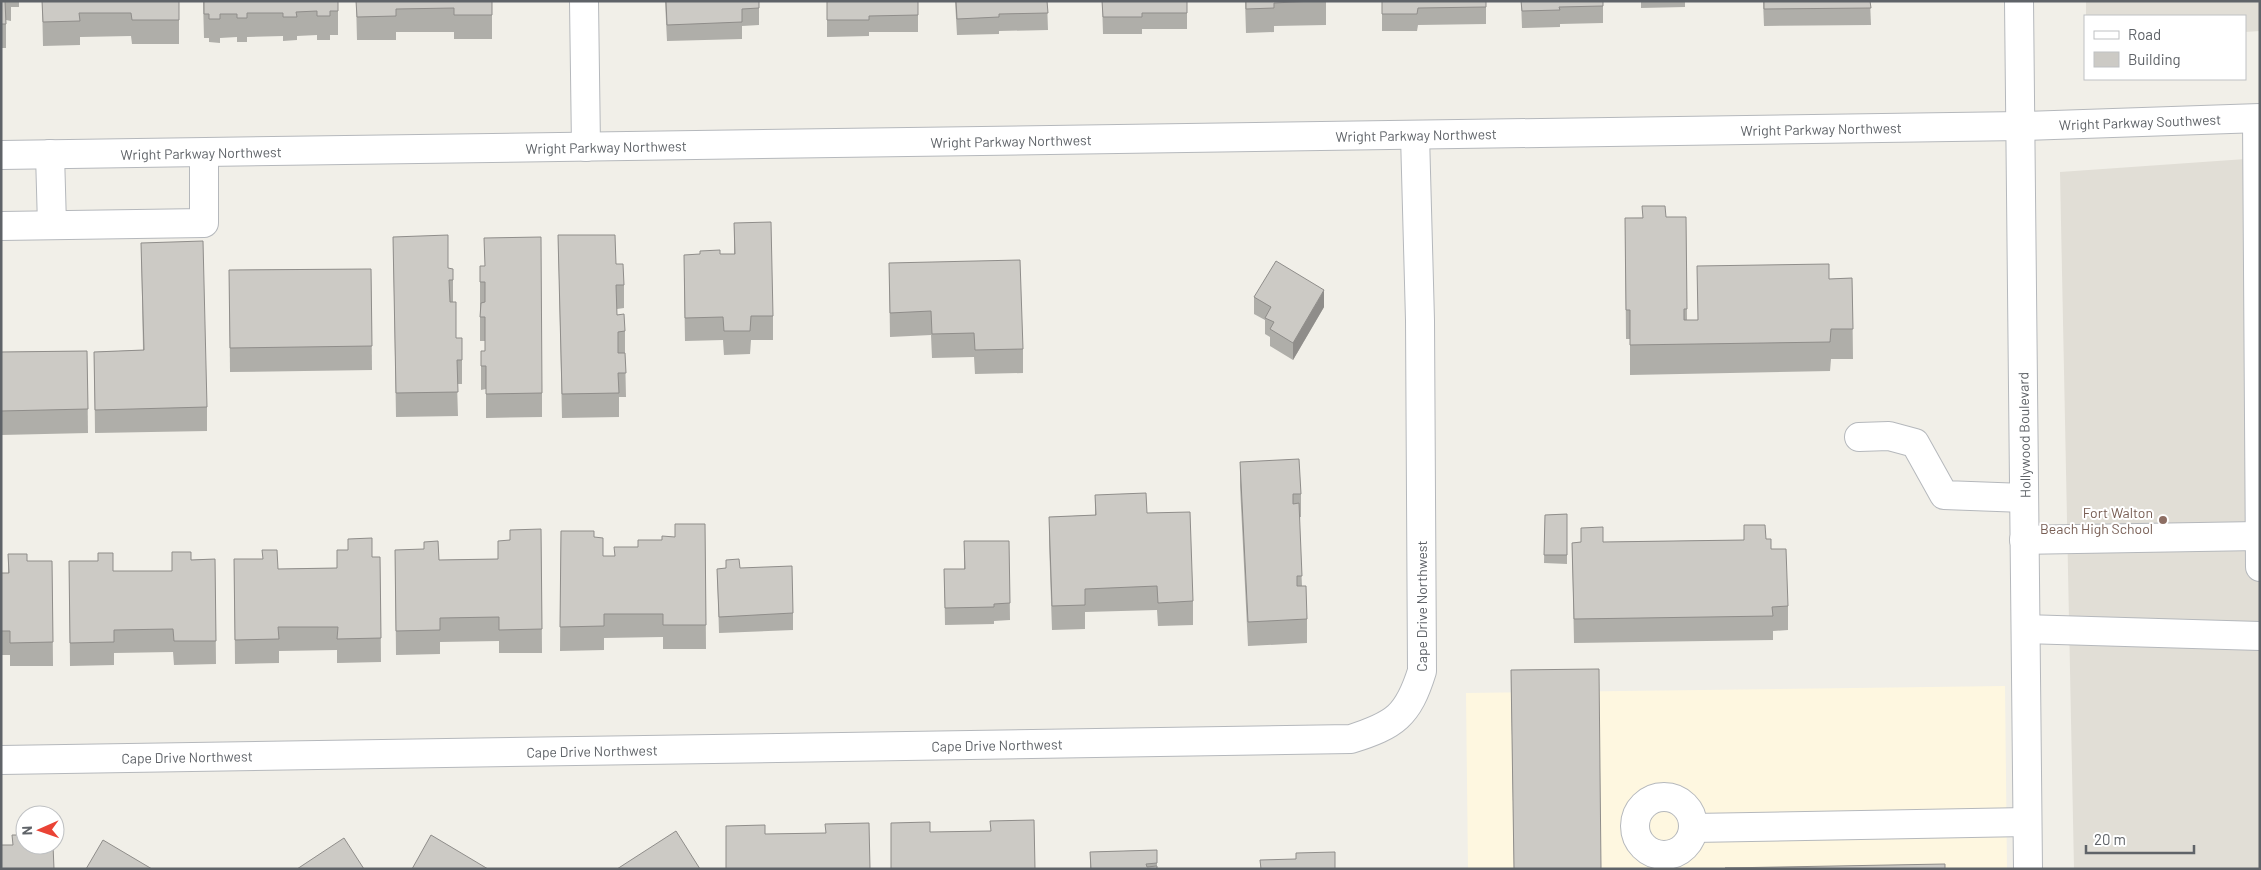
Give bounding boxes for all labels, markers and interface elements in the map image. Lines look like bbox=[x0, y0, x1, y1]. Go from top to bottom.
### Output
legend bbox=[2084, 15, 2246, 80]
text: Road bbox=[2128, 25, 2161, 43]
text: Building bbox=[2128, 50, 2181, 68]
street label: Wright Parkway Southwest bbox=[2059, 111, 2221, 133]
street label: Wright Parkway Northwest bbox=[1740, 119, 1902, 139]
street label: Wright Parkway Northwest bbox=[1335, 125, 1497, 145]
street label: Wright Parkway Northwest bbox=[930, 131, 1092, 151]
street label: Wright Parkway Northwest bbox=[525, 137, 687, 157]
street label: Wright Parkway Northwest bbox=[120, 143, 282, 163]
street label: Hollywood Boulevard bbox=[2014, 372, 2034, 498]
place label: Fort Walton Beach High School bbox=[2040, 504, 2153, 537]
marker: Fort Walton Beach High School bbox=[2157, 514, 2169, 526]
street label: Cape Drive Northwest bbox=[1413, 540, 1430, 672]
street label: Cape Drive Northwest bbox=[931, 735, 1063, 755]
street label: Cape Drive Northwest bbox=[526, 741, 658, 761]
street label: Cape Drive Northwest bbox=[121, 747, 253, 767]
north arrow bbox=[15, 805, 65, 855]
scale bar bbox=[2086, 822, 2194, 854]
text: N bbox=[18, 826, 35, 835]
text: 20 m bbox=[2094, 830, 2126, 848]

